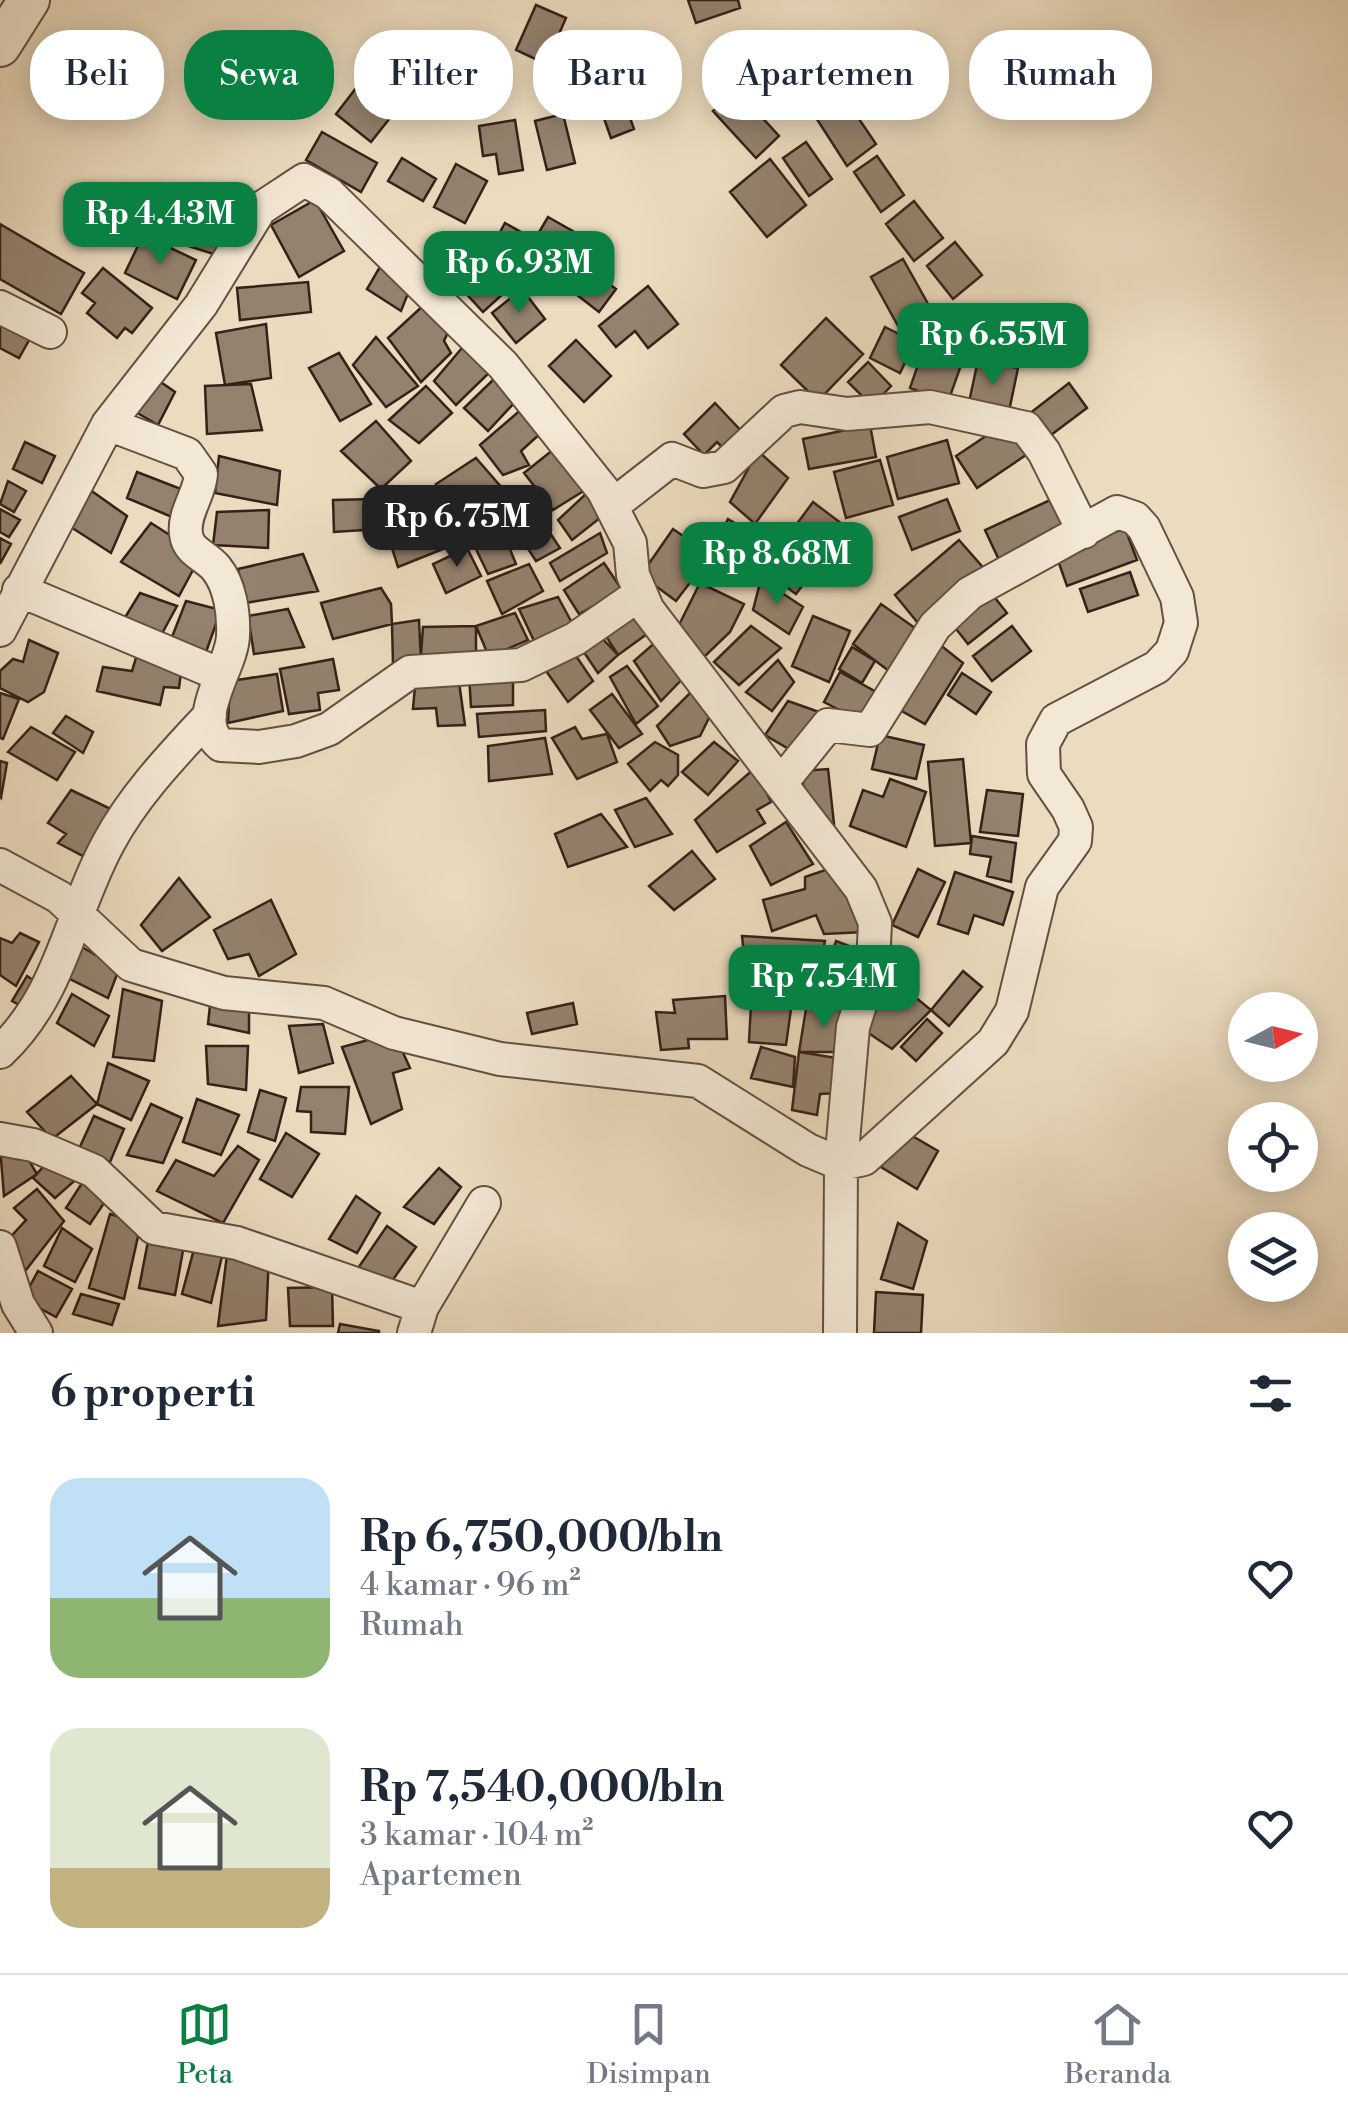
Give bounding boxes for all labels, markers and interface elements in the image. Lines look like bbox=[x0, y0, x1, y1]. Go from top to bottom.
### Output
chip: Beli bbox=[30, 30, 164, 120]
chip: Sewa bbox=[184, 30, 334, 120]
chip: Filter bbox=[354, 30, 513, 120]
chip: Baru bbox=[533, 30, 682, 120]
chip: Apartemen bbox=[702, 30, 949, 120]
chip: Rumah bbox=[969, 30, 1152, 120]
pin: Rp 4.43M bbox=[57, 182, 263, 267]
text: Rp 4.43M bbox=[85, 194, 235, 234]
pin: Rp 6.93M bbox=[416, 231, 622, 316]
text: Rp 6.93M bbox=[445, 243, 593, 283]
pin: Rp 6.55M bbox=[890, 303, 1096, 388]
text: Rp 6.55M bbox=[919, 315, 1067, 355]
pin: Rp 6.75M bbox=[354, 485, 560, 570]
text: Rp 6.75M bbox=[384, 497, 530, 537]
pin: Rp 8.68M bbox=[674, 522, 880, 607]
text: Rp 8.68M bbox=[703, 534, 851, 574]
pin: Rp 7.54M bbox=[721, 945, 927, 1030]
text: Rp 7.54M bbox=[751, 957, 897, 997]
north arrow bbox=[1228, 992, 1318, 1082]
map controls bbox=[1228, 992, 1318, 1302]
button: locate bbox=[1228, 1102, 1318, 1192]
button: layers bbox=[1228, 1212, 1318, 1302]
icon: filters bbox=[1243, 1366, 1298, 1421]
text: 6 properti bbox=[50, 1367, 255, 1420]
text: Rp 6,750,000/bln bbox=[360, 1512, 723, 1565]
icon: home bbox=[130, 1518, 250, 1638]
icon: heart bbox=[1243, 1551, 1298, 1606]
text: 4 kamar · 96 m² bbox=[360, 1565, 581, 1605]
text: Rumah bbox=[360, 1605, 464, 1645]
text: Rp 7,540,000/bln bbox=[360, 1762, 724, 1815]
icon: home bbox=[130, 1768, 250, 1888]
icon: heart bbox=[1243, 1801, 1298, 1856]
text: 3 kamar · 104 m² bbox=[360, 1815, 594, 1855]
text: Apartemen bbox=[360, 1855, 522, 1895]
tab: Peta bbox=[177, 1997, 233, 2092]
tab: Disimpan bbox=[587, 1997, 711, 2092]
tab: Beranda bbox=[1064, 1997, 1171, 2092]

